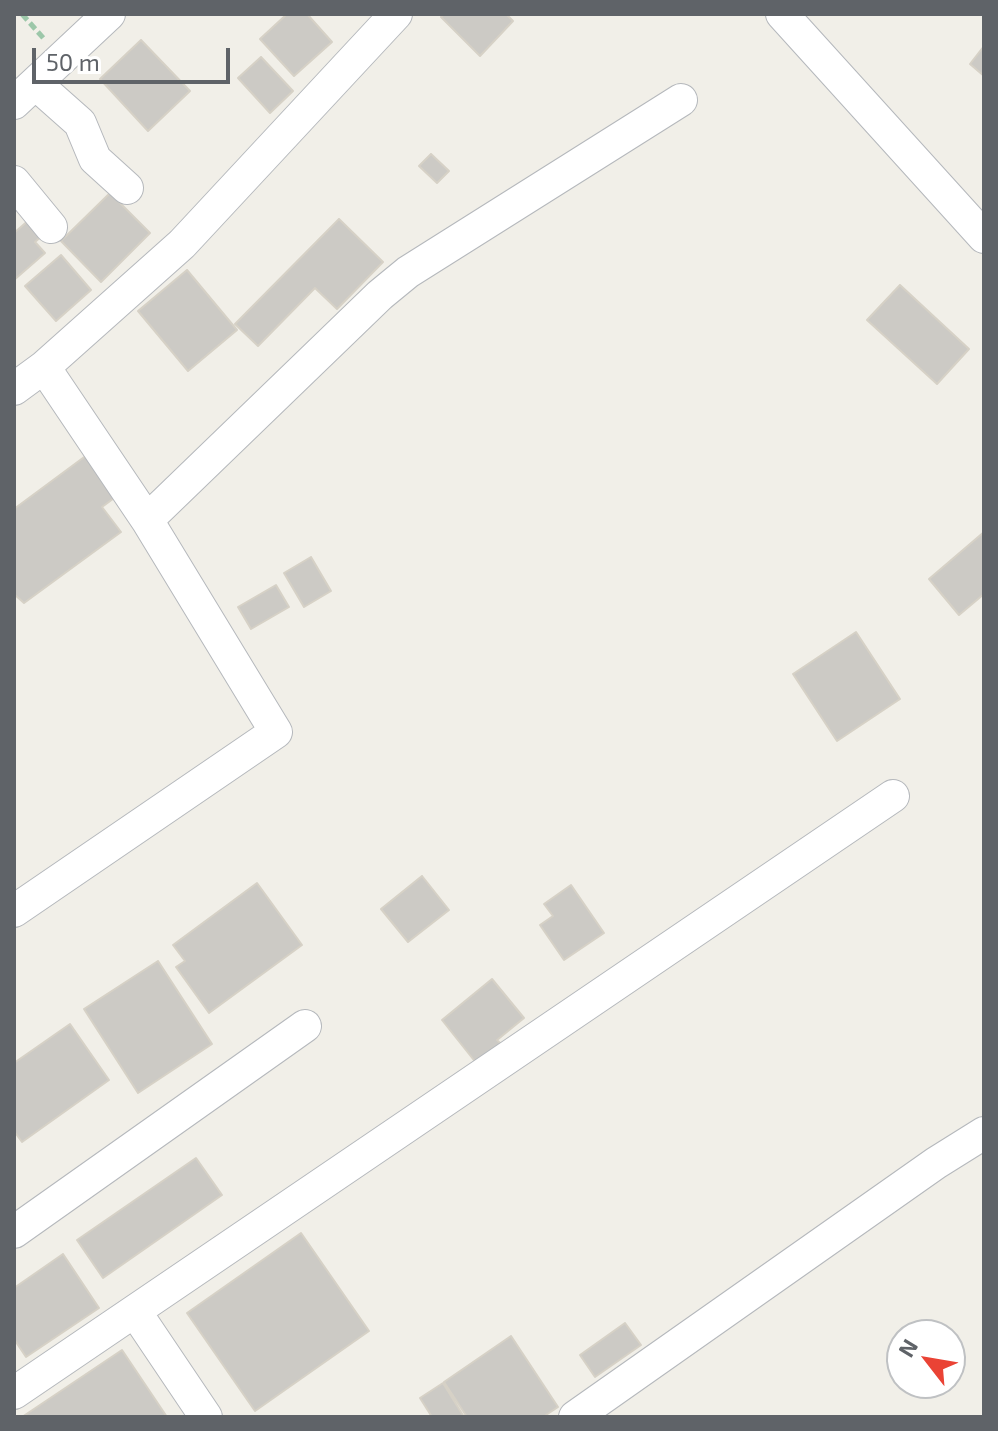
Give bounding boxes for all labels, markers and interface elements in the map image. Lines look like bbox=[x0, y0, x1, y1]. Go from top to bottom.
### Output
scale bar bbox=[36, 32, 234, 82]
text: 50 m bbox=[46, 47, 100, 76]
north arrow bbox=[886, 1319, 966, 1399]
text: N bbox=[892, 1334, 922, 1361]

